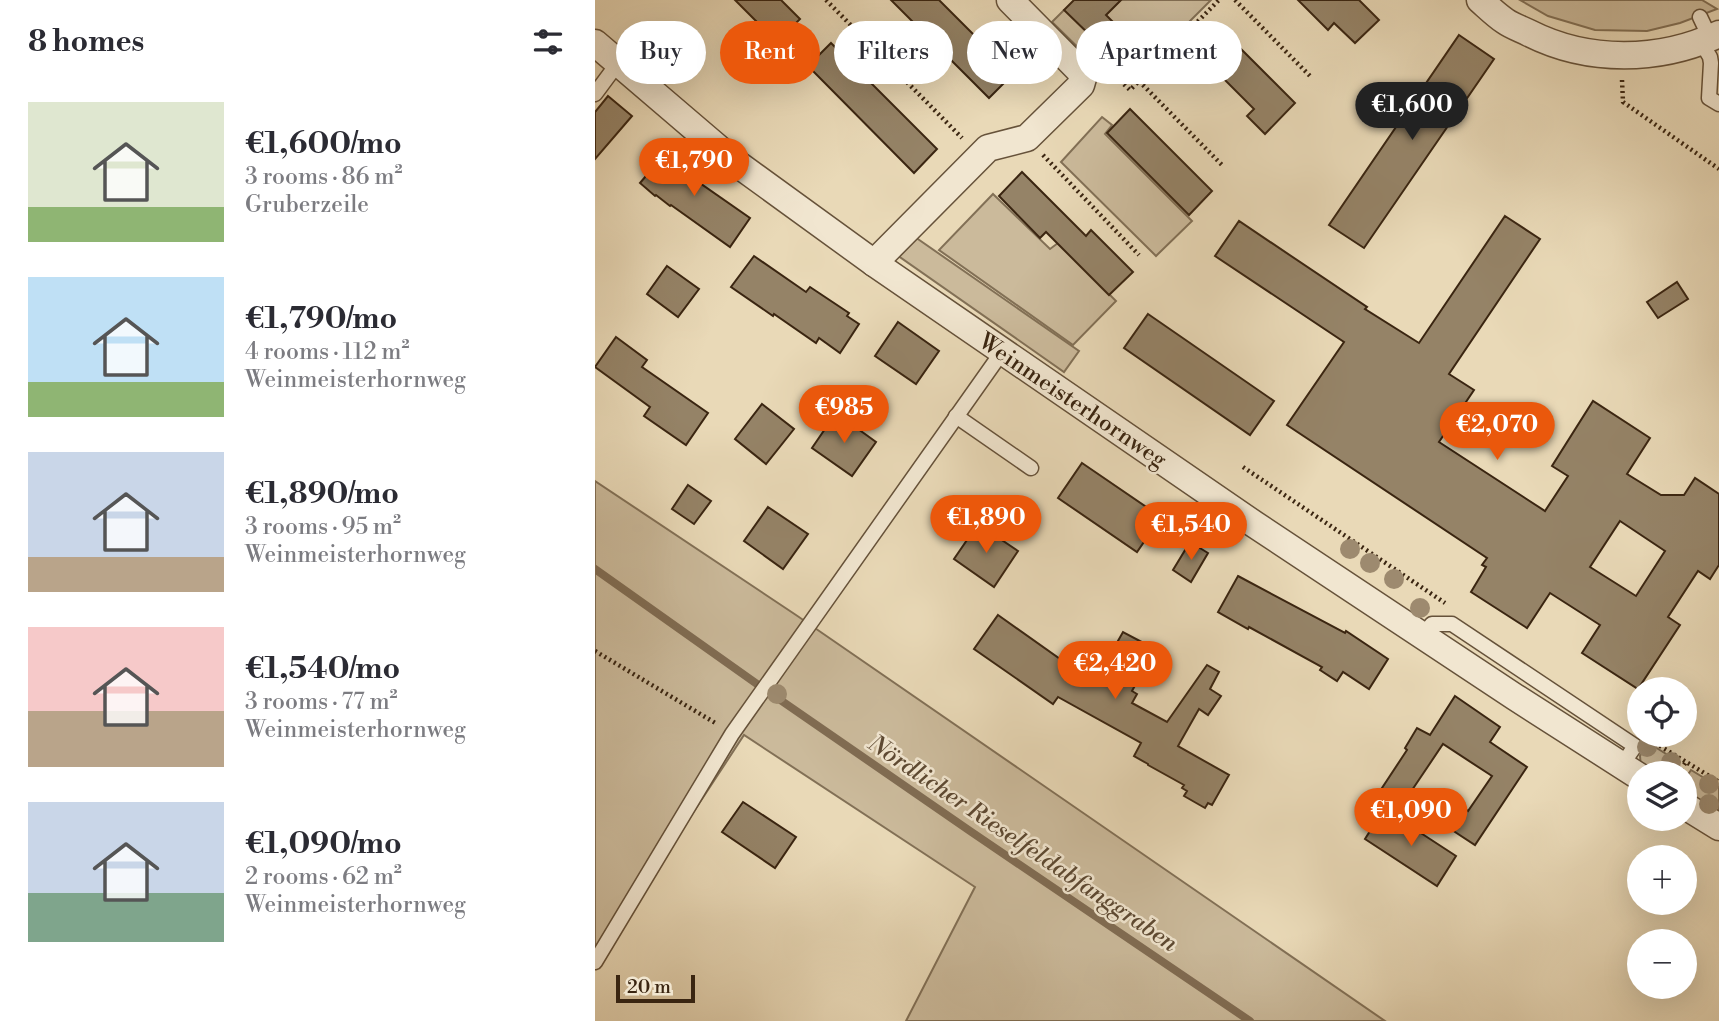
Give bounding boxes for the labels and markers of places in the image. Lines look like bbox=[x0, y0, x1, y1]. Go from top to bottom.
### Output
pin: €1,600 bbox=[1355, 82, 1469, 142]
pin: €1,790 bbox=[637, 138, 751, 198]
pin: €985 bbox=[803, 386, 885, 445]
pin: €2,070 bbox=[1440, 402, 1554, 462]
pin: €1,890 bbox=[929, 496, 1043, 555]
pin: €1,540 bbox=[1134, 503, 1248, 562]
pin: €2,420 bbox=[1058, 642, 1172, 701]
pin: €1,090 bbox=[1354, 788, 1468, 848]

